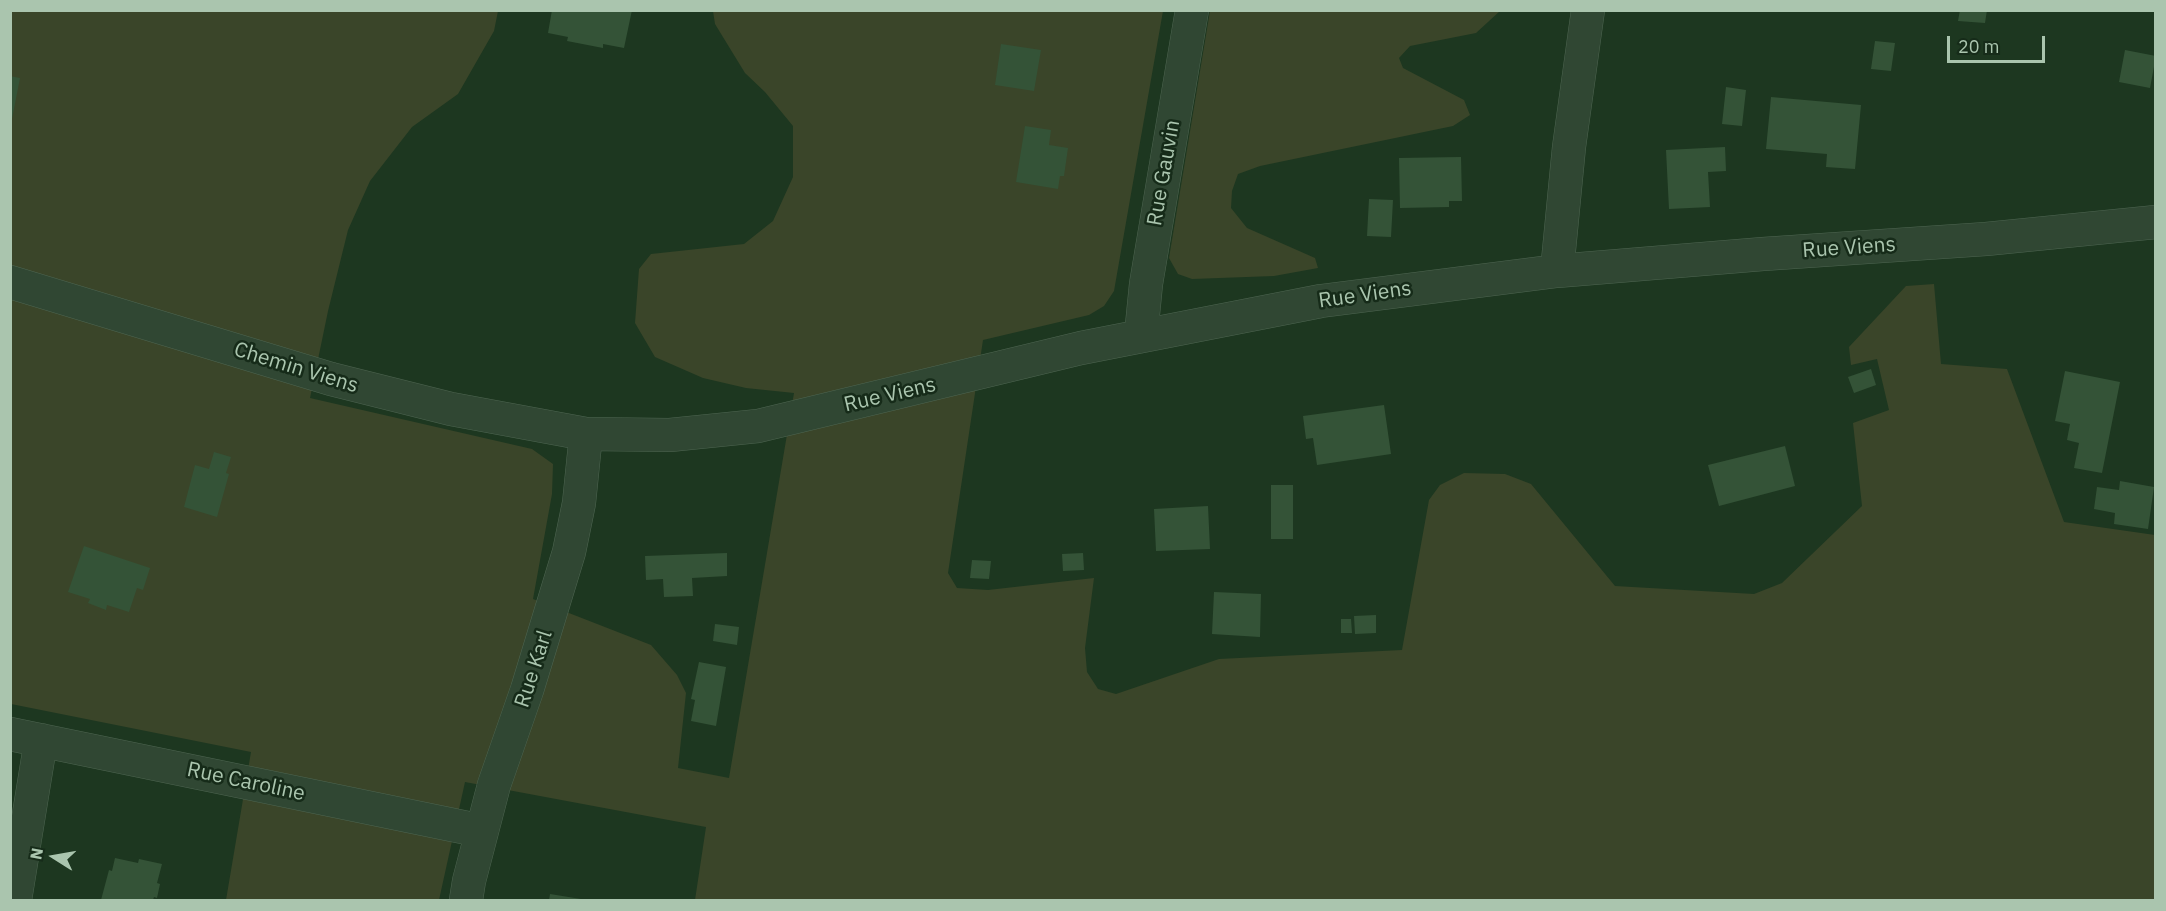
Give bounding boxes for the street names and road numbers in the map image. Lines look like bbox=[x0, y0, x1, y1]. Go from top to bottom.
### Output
street label: Rue Gauvin bbox=[1142, 118, 1186, 228]
street label: Rue Viens bbox=[1801, 232, 1897, 264]
street label: Rue Viens bbox=[1317, 276, 1413, 314]
street label: Chemin Viens bbox=[231, 337, 361, 399]
street label: Rue Viens bbox=[842, 372, 938, 418]
street label: Rue Karl bbox=[510, 627, 558, 711]
street label: Rue Caroline bbox=[185, 757, 307, 807]

